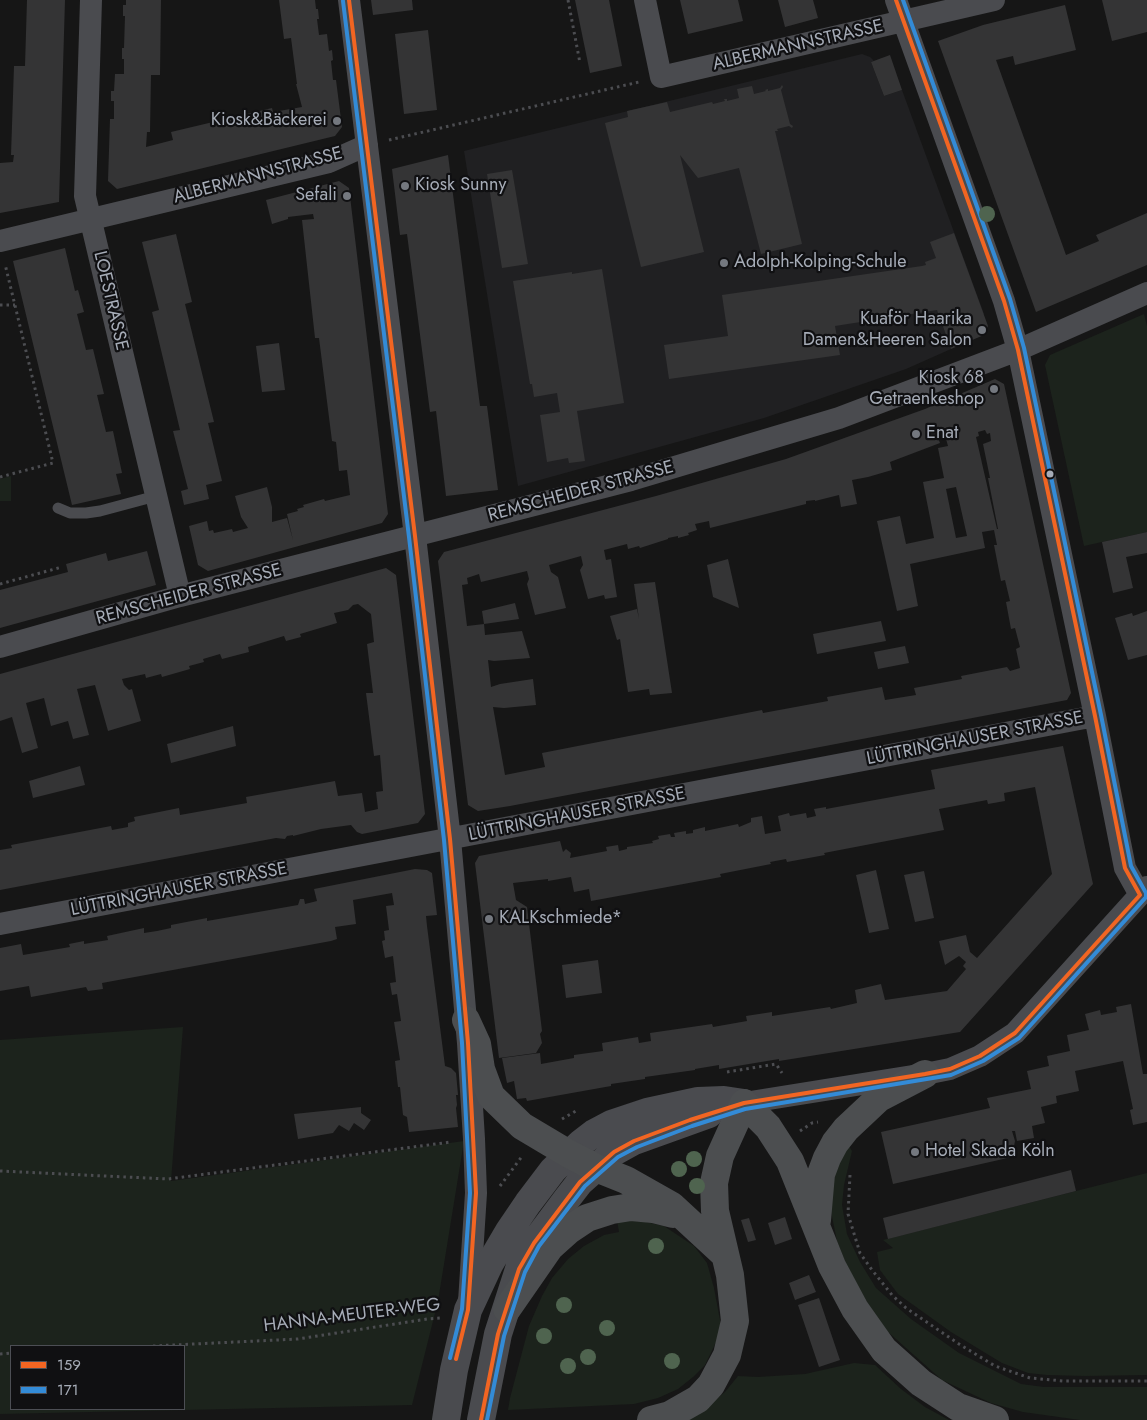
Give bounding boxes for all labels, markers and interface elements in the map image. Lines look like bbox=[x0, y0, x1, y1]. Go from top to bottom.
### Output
street label: ALBERMANNSTRASSE bbox=[711, 16, 885, 76]
place label: Kiosk&Bäckerei bbox=[211, 110, 327, 132]
marker: Kiosk&Bäckerei bbox=[331, 115, 343, 127]
street label: ALBERMANNSTRASSE bbox=[171, 143, 345, 209]
place label: Kiosk Sunny bbox=[415, 175, 506, 197]
marker: Kiosk Sunny bbox=[399, 180, 411, 192]
place label: Sefali bbox=[295, 185, 337, 207]
marker: Sefali bbox=[341, 190, 353, 202]
street label: LOESTRASSE bbox=[88, 249, 132, 353]
place label: Adolph-Kolping-Schule bbox=[734, 252, 906, 274]
marker: Adolph-Kolping-Schule bbox=[718, 257, 730, 269]
place label: Kuaför Haarika Damen&Heeren Salon bbox=[803, 309, 972, 352]
marker: Kuaför Haarika Damen&Heeren Salon bbox=[976, 324, 988, 336]
place label: Kiosk 68 Getraenkeshop bbox=[869, 368, 984, 410]
marker: Kiosk 68 Getraenkeshop bbox=[988, 383, 1000, 395]
place label: Enat bbox=[926, 423, 958, 445]
marker: Enat bbox=[910, 428, 922, 440]
street label: REMSCHEIDER STRASSE bbox=[486, 457, 676, 527]
unlabelled marker bbox=[1045, 469, 1055, 479]
street label: REMSCHEIDER STRASSE bbox=[94, 560, 284, 630]
street label: LÜTTRINGHAUSER STRASSE bbox=[865, 707, 1085, 771]
street label: LÜTTRINGHAUSER STRASSE bbox=[467, 783, 687, 847]
street label: LÜTTRINGHAUSER STRASSE bbox=[69, 858, 289, 922]
place label: KALKschmiede* bbox=[499, 908, 622, 930]
marker: KALKschmiede* bbox=[483, 913, 495, 925]
place label: Hotel Skada Köln bbox=[925, 1141, 1055, 1163]
marker: Hotel Skada Köln bbox=[909, 1146, 921, 1158]
street label: HANNA-MEUTER-WEG bbox=[262, 1294, 442, 1338]
legend bbox=[10, 1345, 185, 1410]
text: 159 bbox=[57, 1354, 81, 1376]
text: 171 bbox=[57, 1379, 78, 1401]

